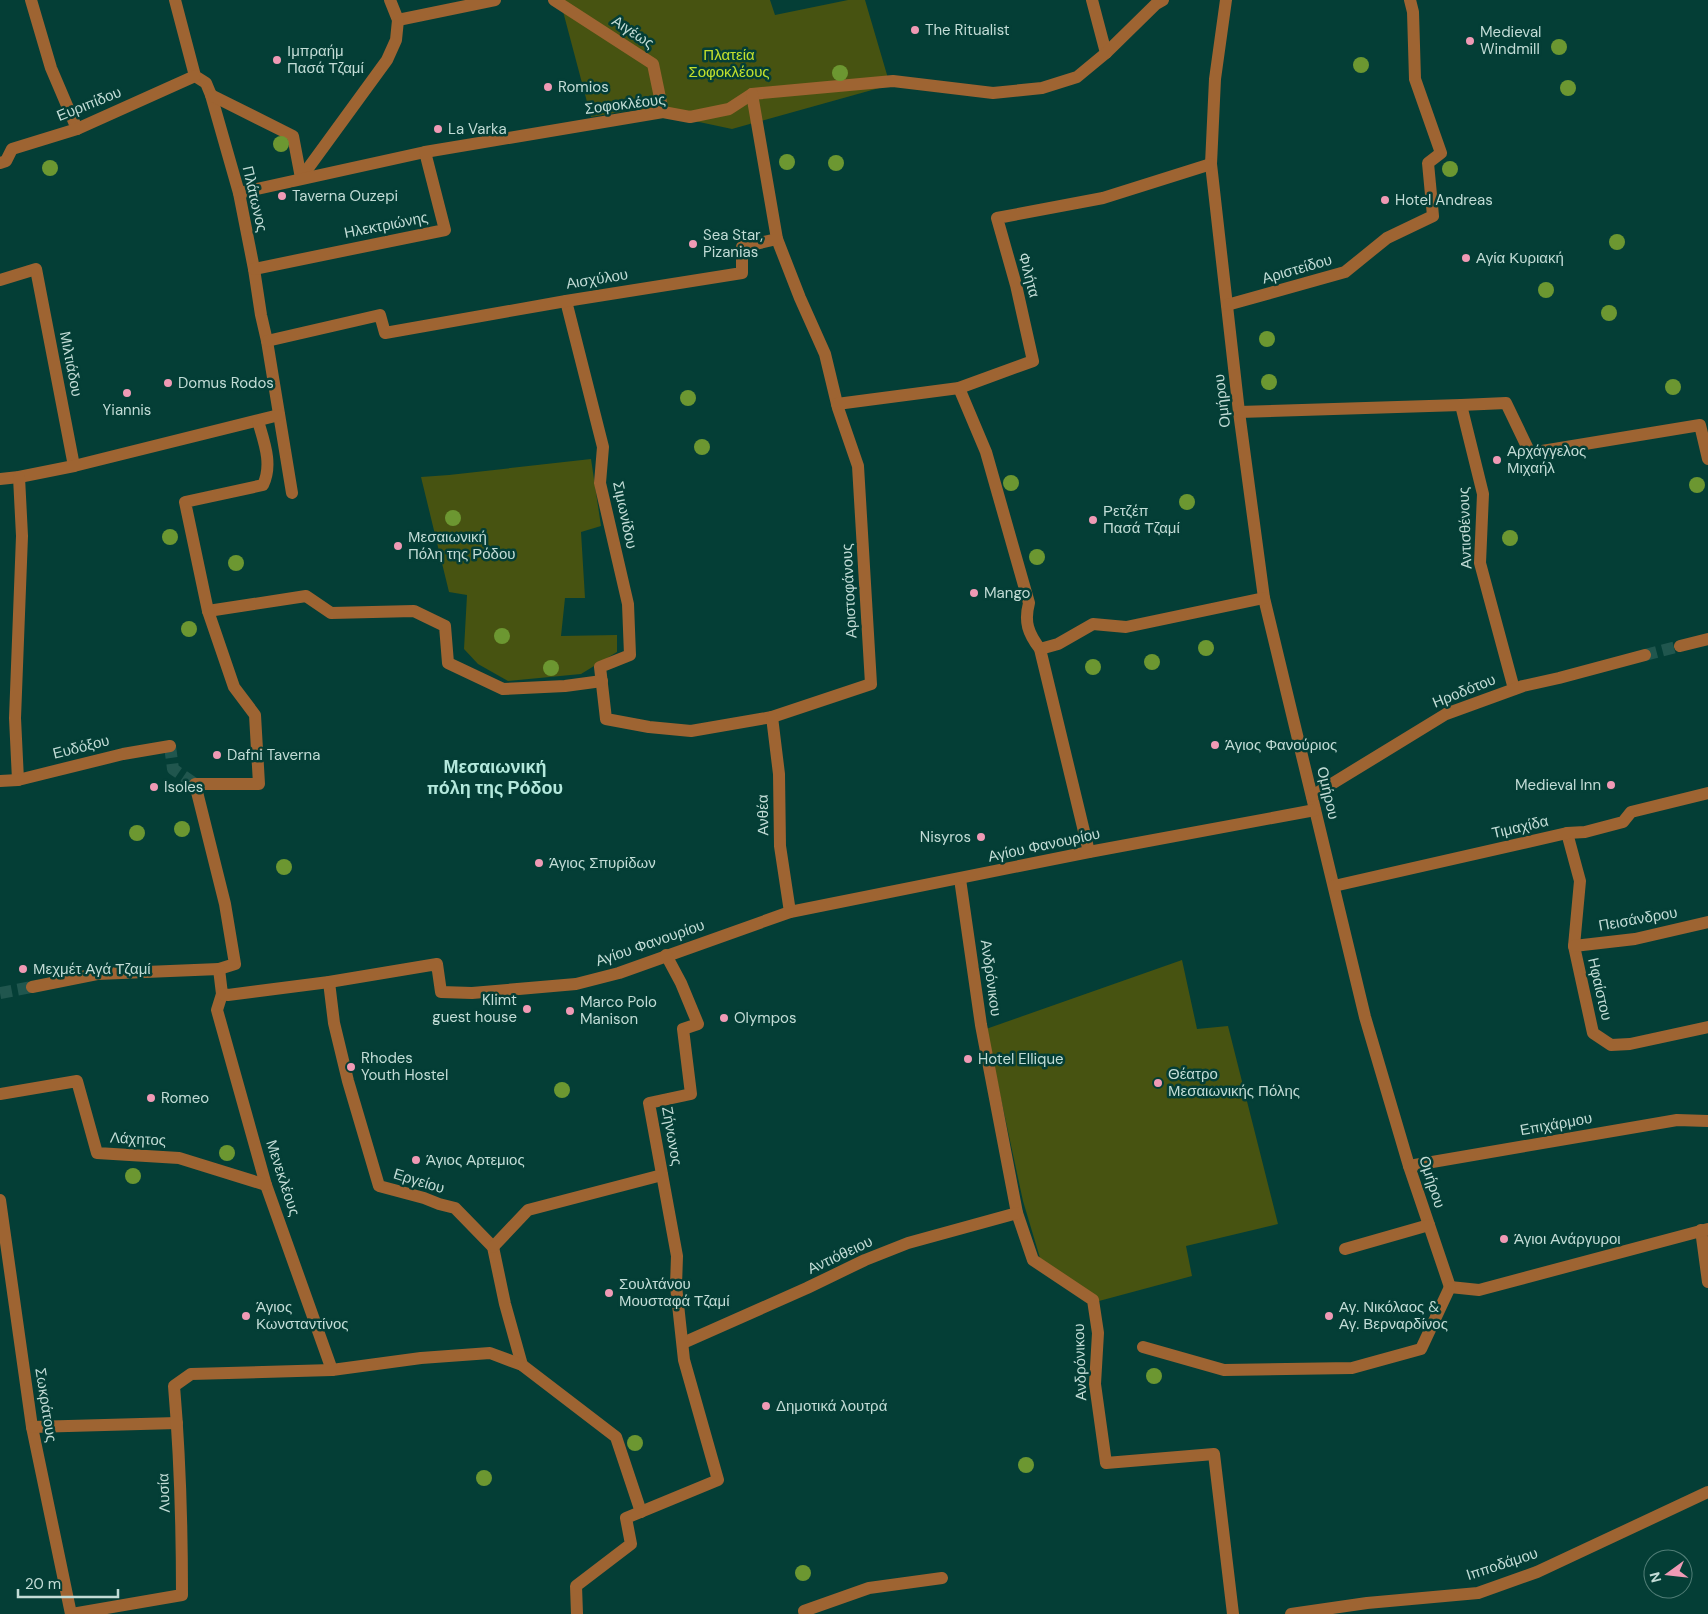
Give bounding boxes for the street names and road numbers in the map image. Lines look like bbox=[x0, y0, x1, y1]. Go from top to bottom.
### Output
street label: Αιγέως bbox=[608, 11, 658, 53]
street label: Ευριπίδου bbox=[54, 82, 124, 126]
street label: Σοφοκλέους bbox=[584, 89, 666, 119]
street label: Πλάτωνος bbox=[238, 164, 272, 234]
street label: Ηλεκτριώνης bbox=[342, 207, 430, 243]
street label: Αριστείδου bbox=[1260, 249, 1334, 289]
street label: Φιλήτα bbox=[1013, 250, 1045, 300]
street label: Αισχύλου bbox=[565, 264, 629, 294]
street label: Μιλτιάδου bbox=[55, 330, 87, 398]
street label: Ομήρου bbox=[1209, 373, 1235, 429]
street label: Σιμωνίδου bbox=[608, 479, 642, 551]
street label: Αντισθένους bbox=[1454, 487, 1476, 569]
street label: Αριστοφάνους bbox=[837, 543, 861, 639]
street label: Ηροδότου bbox=[1429, 669, 1499, 713]
street label: Ευδόξου bbox=[51, 730, 111, 764]
street label: Ομήρου bbox=[1312, 765, 1344, 821]
street label: Ανθέα bbox=[753, 794, 773, 836]
street label: Τιμαχίδα bbox=[1490, 811, 1551, 843]
street label: Αγίου Φανουρίου bbox=[986, 823, 1102, 867]
street label: Πεισάνδρου bbox=[1597, 902, 1679, 936]
street label: Αγίου Φανουρίου bbox=[593, 915, 707, 971]
street label: Ανδρόνικου bbox=[976, 938, 1006, 1018]
street label: Ηφαίστου bbox=[1583, 956, 1617, 1022]
street label: Ζήνωνος bbox=[657, 1105, 687, 1167]
street label: Επιχάρμου bbox=[1518, 1108, 1594, 1140]
street label: Λάχητος bbox=[109, 1128, 167, 1150]
street label: Μενεκλέους bbox=[261, 1137, 305, 1219]
street label: Ομήρου bbox=[1414, 1153, 1450, 1211]
street label: Εργείου bbox=[391, 1164, 447, 1198]
street label: Αντιόθειου bbox=[804, 1231, 876, 1279]
street label: Ανδρόνικου bbox=[1069, 1323, 1091, 1401]
street label: Σωκράτους bbox=[30, 1366, 62, 1444]
street label: Λυσία bbox=[153, 1473, 175, 1513]
street label: Ιπποδάμου bbox=[1464, 1543, 1540, 1585]

